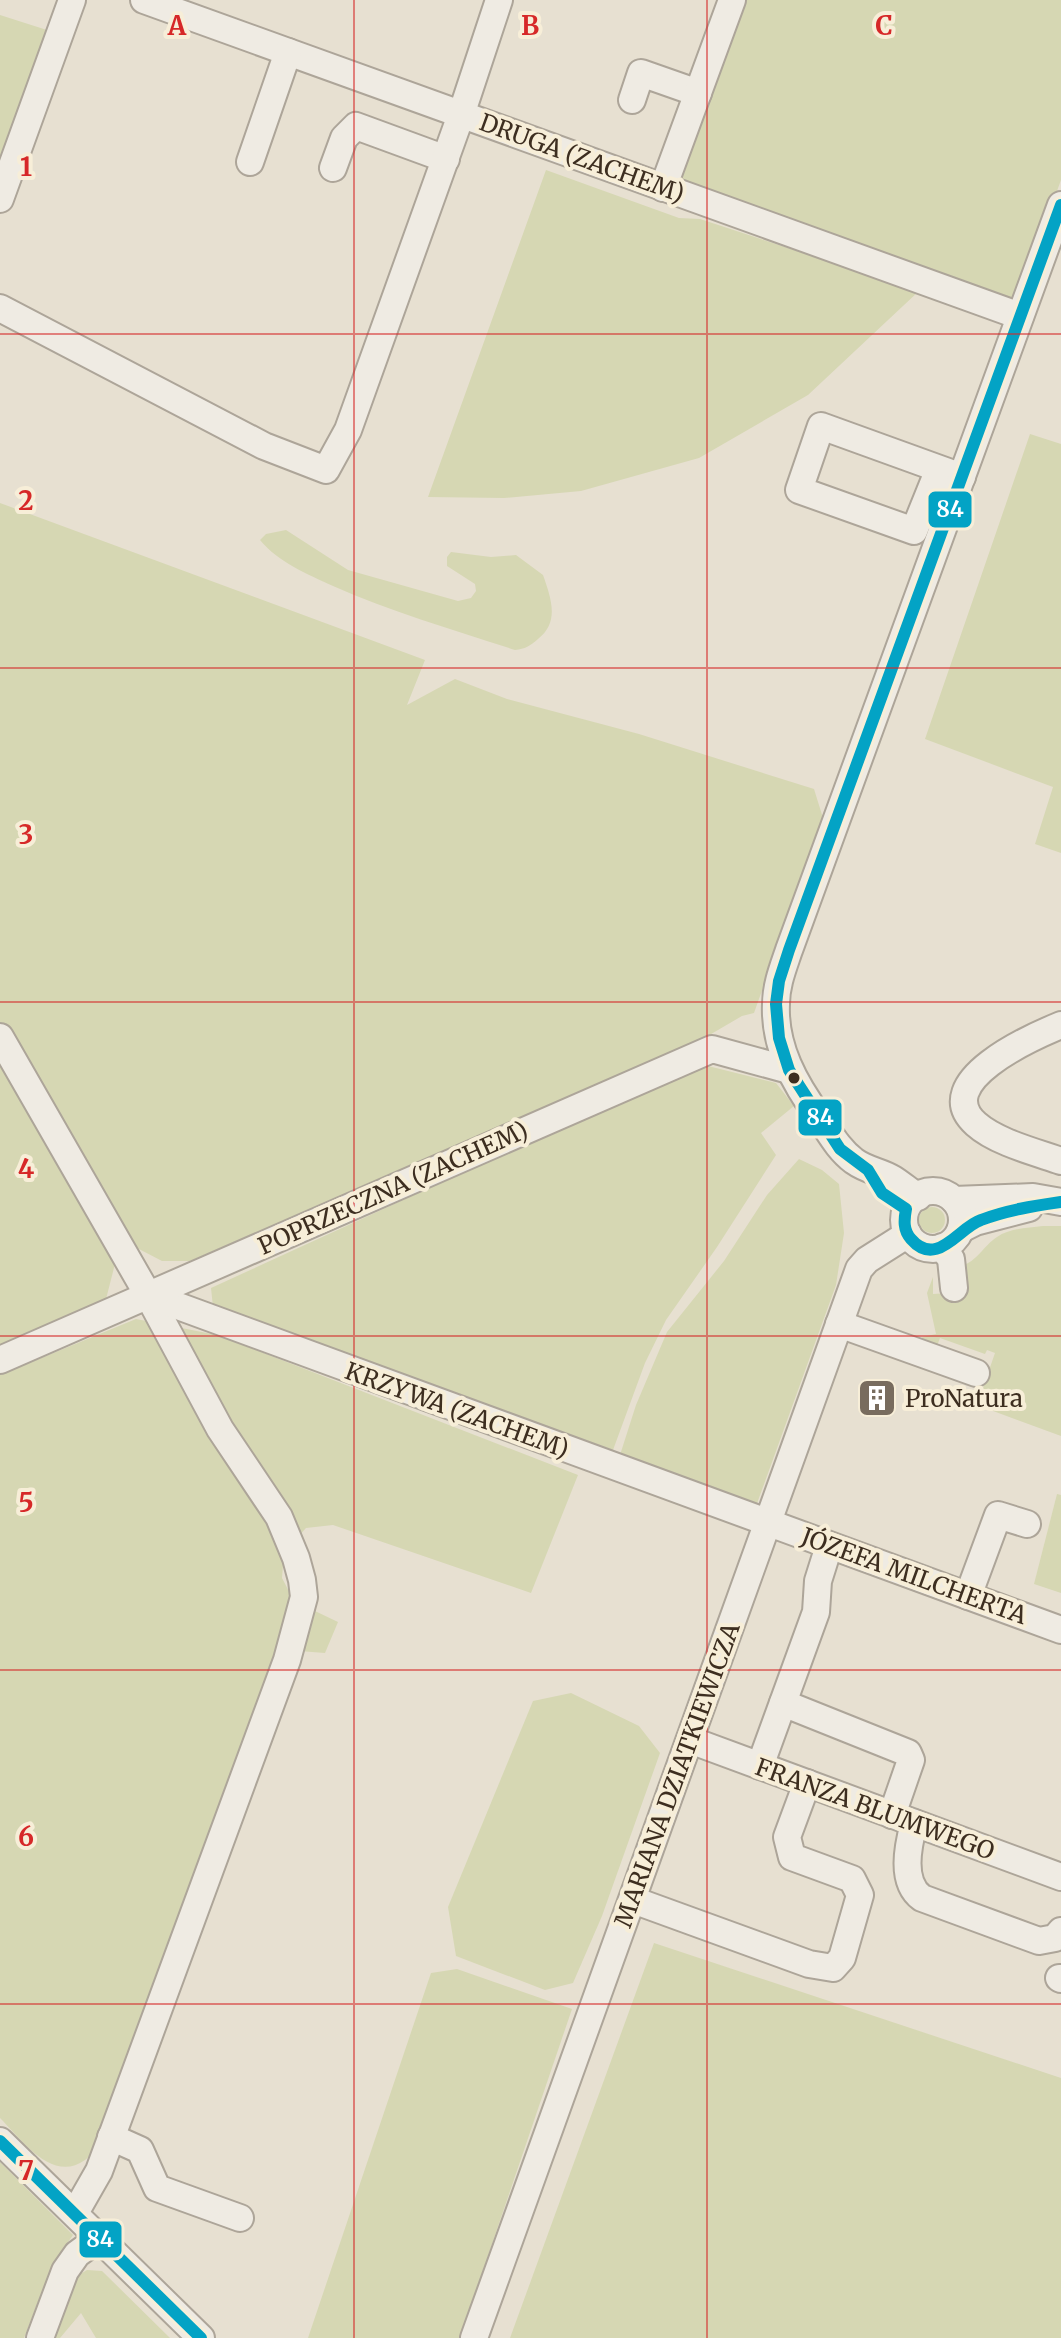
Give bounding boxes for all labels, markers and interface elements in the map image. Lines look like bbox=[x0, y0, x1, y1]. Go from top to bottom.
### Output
text: A bbox=[167, 9, 187, 42]
text: B bbox=[521, 9, 539, 42]
text: C bbox=[875, 9, 893, 42]
street label: DRUGA (ZACHEM) bbox=[475, 107, 689, 209]
text: 1 bbox=[20, 150, 32, 183]
text: 2 bbox=[18, 484, 34, 517]
line badge: 84 bbox=[927, 490, 973, 529]
text: 84 bbox=[936, 495, 964, 523]
text: 3 bbox=[19, 818, 33, 851]
unlabelled marker bbox=[786, 1070, 802, 1086]
line badge: 84 bbox=[797, 1098, 843, 1137]
text: 84 bbox=[806, 1103, 834, 1131]
street label: POPRZECZNA (ZACHEM) bbox=[253, 1114, 533, 1262]
text: 4 bbox=[18, 1152, 35, 1185]
street label: KRZYWA (ZACHEM) bbox=[341, 1355, 573, 1465]
building icon: ProNatura bbox=[856, 1377, 898, 1419]
place label: ProNatura bbox=[905, 1383, 1023, 1414]
text: 5 bbox=[18, 1486, 34, 1519]
street label: JÓZEFA MILCHERTA bbox=[796, 1520, 1032, 1632]
street label: MARIANA DZIATKIEWICZA bbox=[607, 1617, 747, 1932]
street label: FRANZA BLUMWEGO bbox=[751, 1751, 999, 1867]
text: 6 bbox=[18, 1820, 34, 1853]
text: 7 bbox=[18, 2154, 34, 2187]
line badge: 84 bbox=[78, 2220, 123, 2259]
text: 84 bbox=[86, 2225, 114, 2253]

